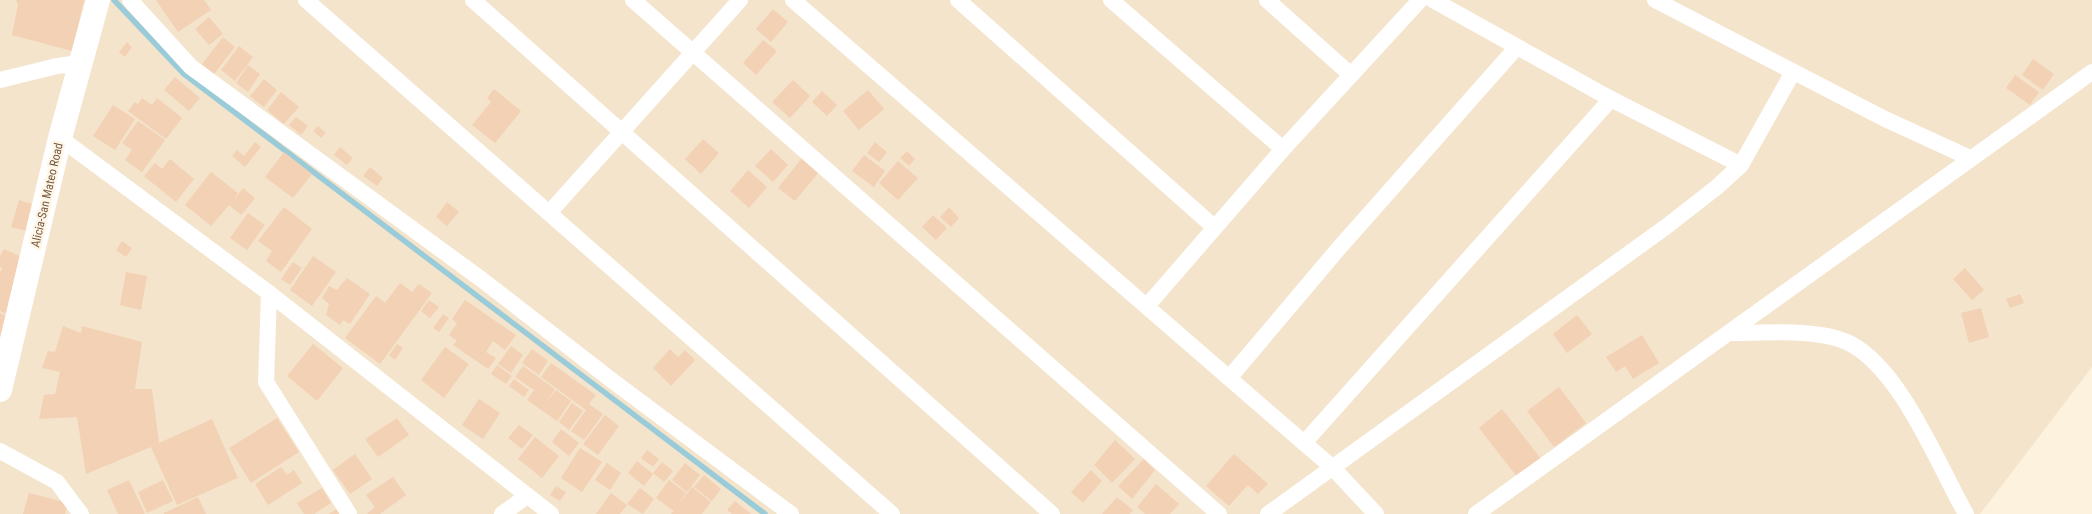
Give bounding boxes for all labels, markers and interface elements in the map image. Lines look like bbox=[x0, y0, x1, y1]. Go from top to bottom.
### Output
street label: Alicia-San Mateo Road bbox=[28, 141, 66, 249]

